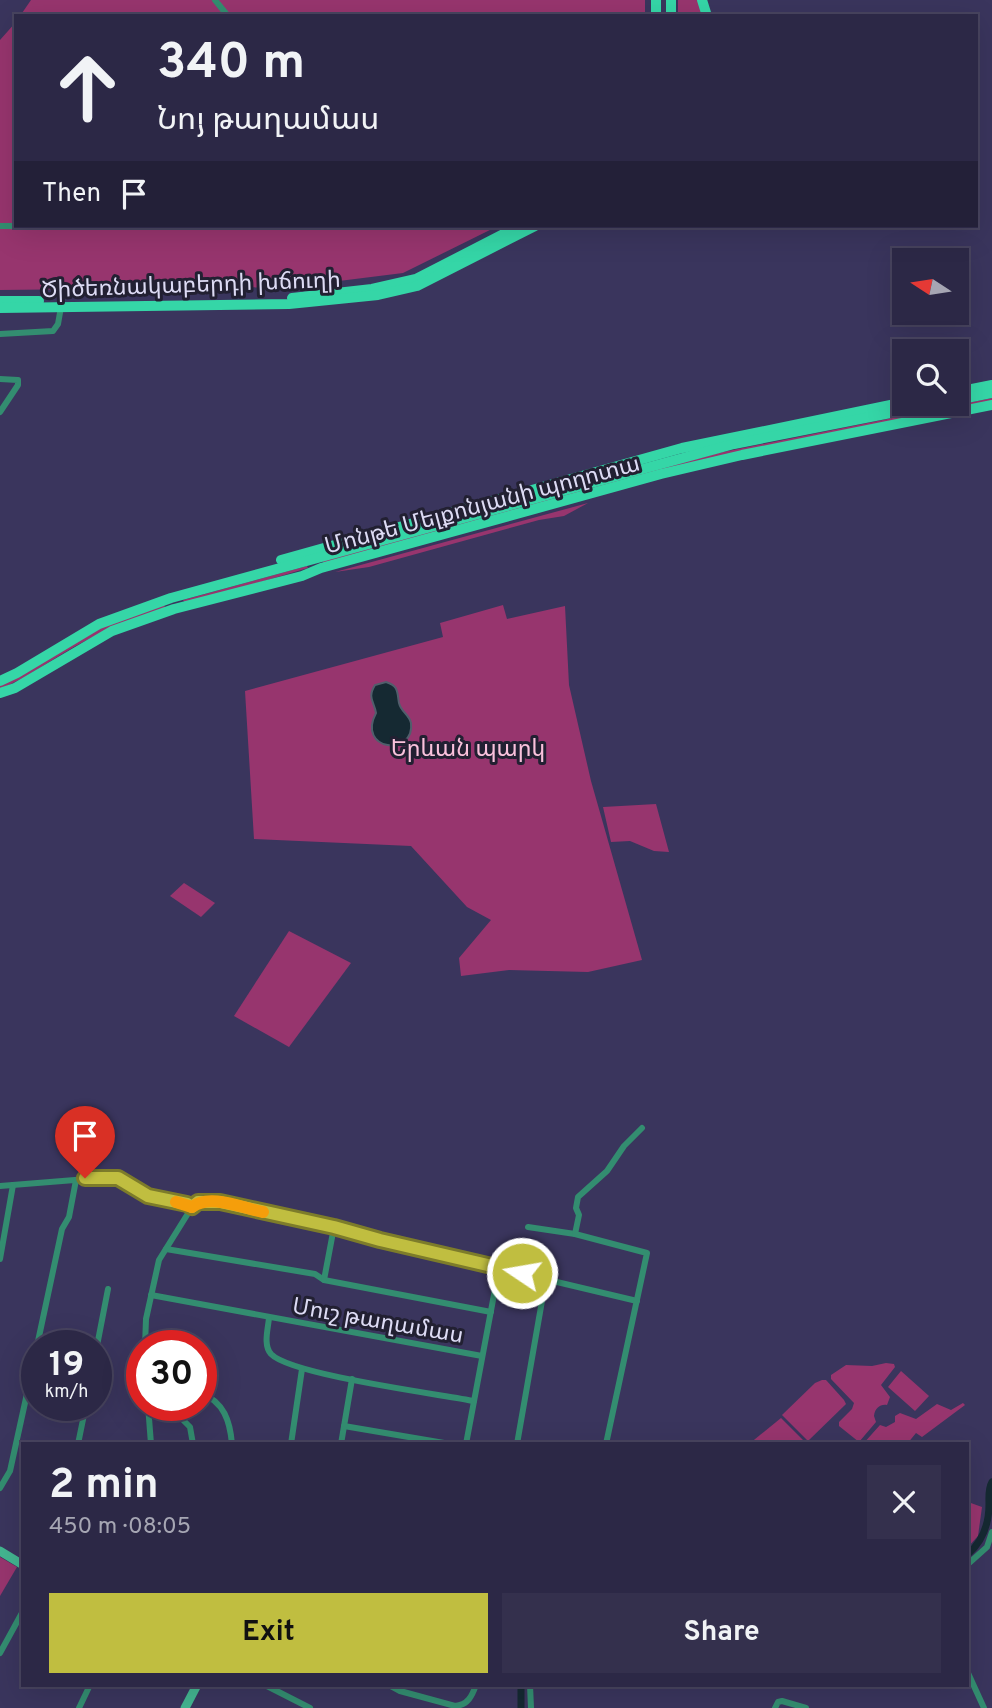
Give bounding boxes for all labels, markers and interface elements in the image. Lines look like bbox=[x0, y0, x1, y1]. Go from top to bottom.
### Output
text: 340 m bbox=[157, 34, 305, 96]
icon: ahead bbox=[42, 42, 133, 133]
text: Նոյ թաղամաս bbox=[157, 101, 379, 141]
icon: arrive bbox=[115, 175, 153, 213]
text: Then bbox=[42, 178, 101, 211]
north arrow bbox=[892, 248, 970, 326]
map controls bbox=[892, 248, 969, 416]
street label: Ծիծեռնակաբերդի խճուղի bbox=[41, 267, 341, 306]
button: search bbox=[892, 339, 969, 416]
street label: Մոնթե Մելքոնյանի պողոտա bbox=[322, 450, 643, 563]
park label: Երևան պարկ bbox=[391, 736, 545, 765]
pin bbox=[55, 1106, 115, 1178]
icon: arrive bbox=[66, 1117, 104, 1155]
position arrow bbox=[485, 1236, 559, 1310]
street label: Մուշ թաղամաս bbox=[290, 1293, 465, 1352]
speed limit sign: 30 bbox=[126, 1330, 217, 1421]
text: 19 bbox=[49, 1344, 84, 1388]
text: km/h bbox=[45, 1381, 88, 1404]
text: 2 min bbox=[49, 1460, 159, 1513]
button: close bbox=[867, 1465, 941, 1539]
text: 450 m · 08:05 bbox=[49, 1513, 191, 1542]
button: Exit bbox=[49, 1593, 488, 1673]
button: Share bbox=[502, 1593, 941, 1673]

